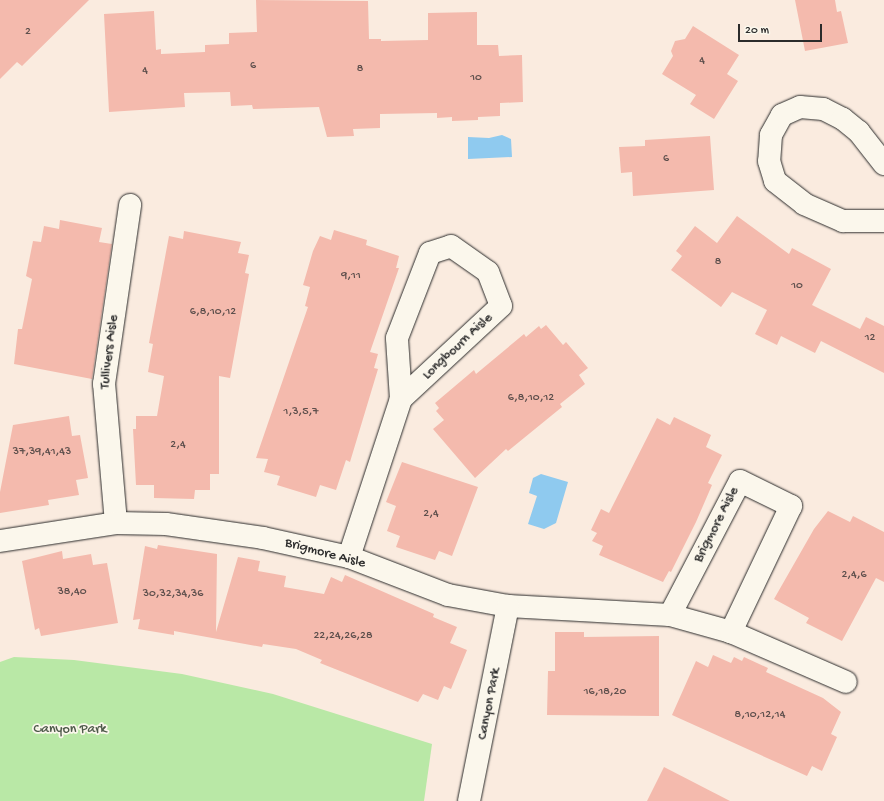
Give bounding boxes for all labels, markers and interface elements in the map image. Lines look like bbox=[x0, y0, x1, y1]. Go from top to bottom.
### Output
scale bar bbox=[740, 16, 824, 42]
text: 20 m bbox=[745, 24, 769, 38]
house number: 2 bbox=[25, 26, 31, 40]
house number: 4 bbox=[699, 55, 705, 69]
house number: 6 bbox=[250, 60, 256, 74]
house number: 8 bbox=[357, 63, 363, 77]
house number: 4 bbox=[142, 65, 148, 79]
house number: 10 bbox=[470, 72, 482, 86]
house number: 6 bbox=[663, 153, 669, 167]
house number: 8 bbox=[715, 256, 721, 270]
house number: 9,11 bbox=[341, 270, 361, 284]
house number: 10 bbox=[791, 280, 803, 294]
house number: 6,8,10,12 bbox=[190, 306, 236, 320]
street label: Longbourn Aisle bbox=[419, 310, 497, 384]
street label: Tullivers Aisle bbox=[97, 314, 123, 390]
house number: 12 bbox=[865, 332, 875, 346]
house number: 6,8,10,12 bbox=[508, 392, 554, 406]
house number: 1,3,5,7 bbox=[284, 406, 318, 420]
house number: 2,4 bbox=[170, 439, 186, 453]
house number: 37,39,41,43 bbox=[13, 446, 71, 460]
street label: Brigmore Aisle bbox=[691, 484, 743, 566]
house number: 2,4 bbox=[423, 508, 439, 522]
street label: Brigmore Aisle bbox=[283, 535, 367, 573]
house number: 2,4,6 bbox=[841, 569, 867, 583]
house number: 38,40 bbox=[57, 586, 87, 600]
house number: 30,32,34,36 bbox=[143, 588, 203, 602]
house number: 22,24,26,28 bbox=[313, 630, 373, 644]
street label: Canyon Park bbox=[475, 667, 505, 741]
house number: 16,18,20 bbox=[584, 686, 626, 700]
house number: 8,10,12,14 bbox=[735, 709, 785, 723]
park label: Canyon Park bbox=[34, 722, 106, 738]

